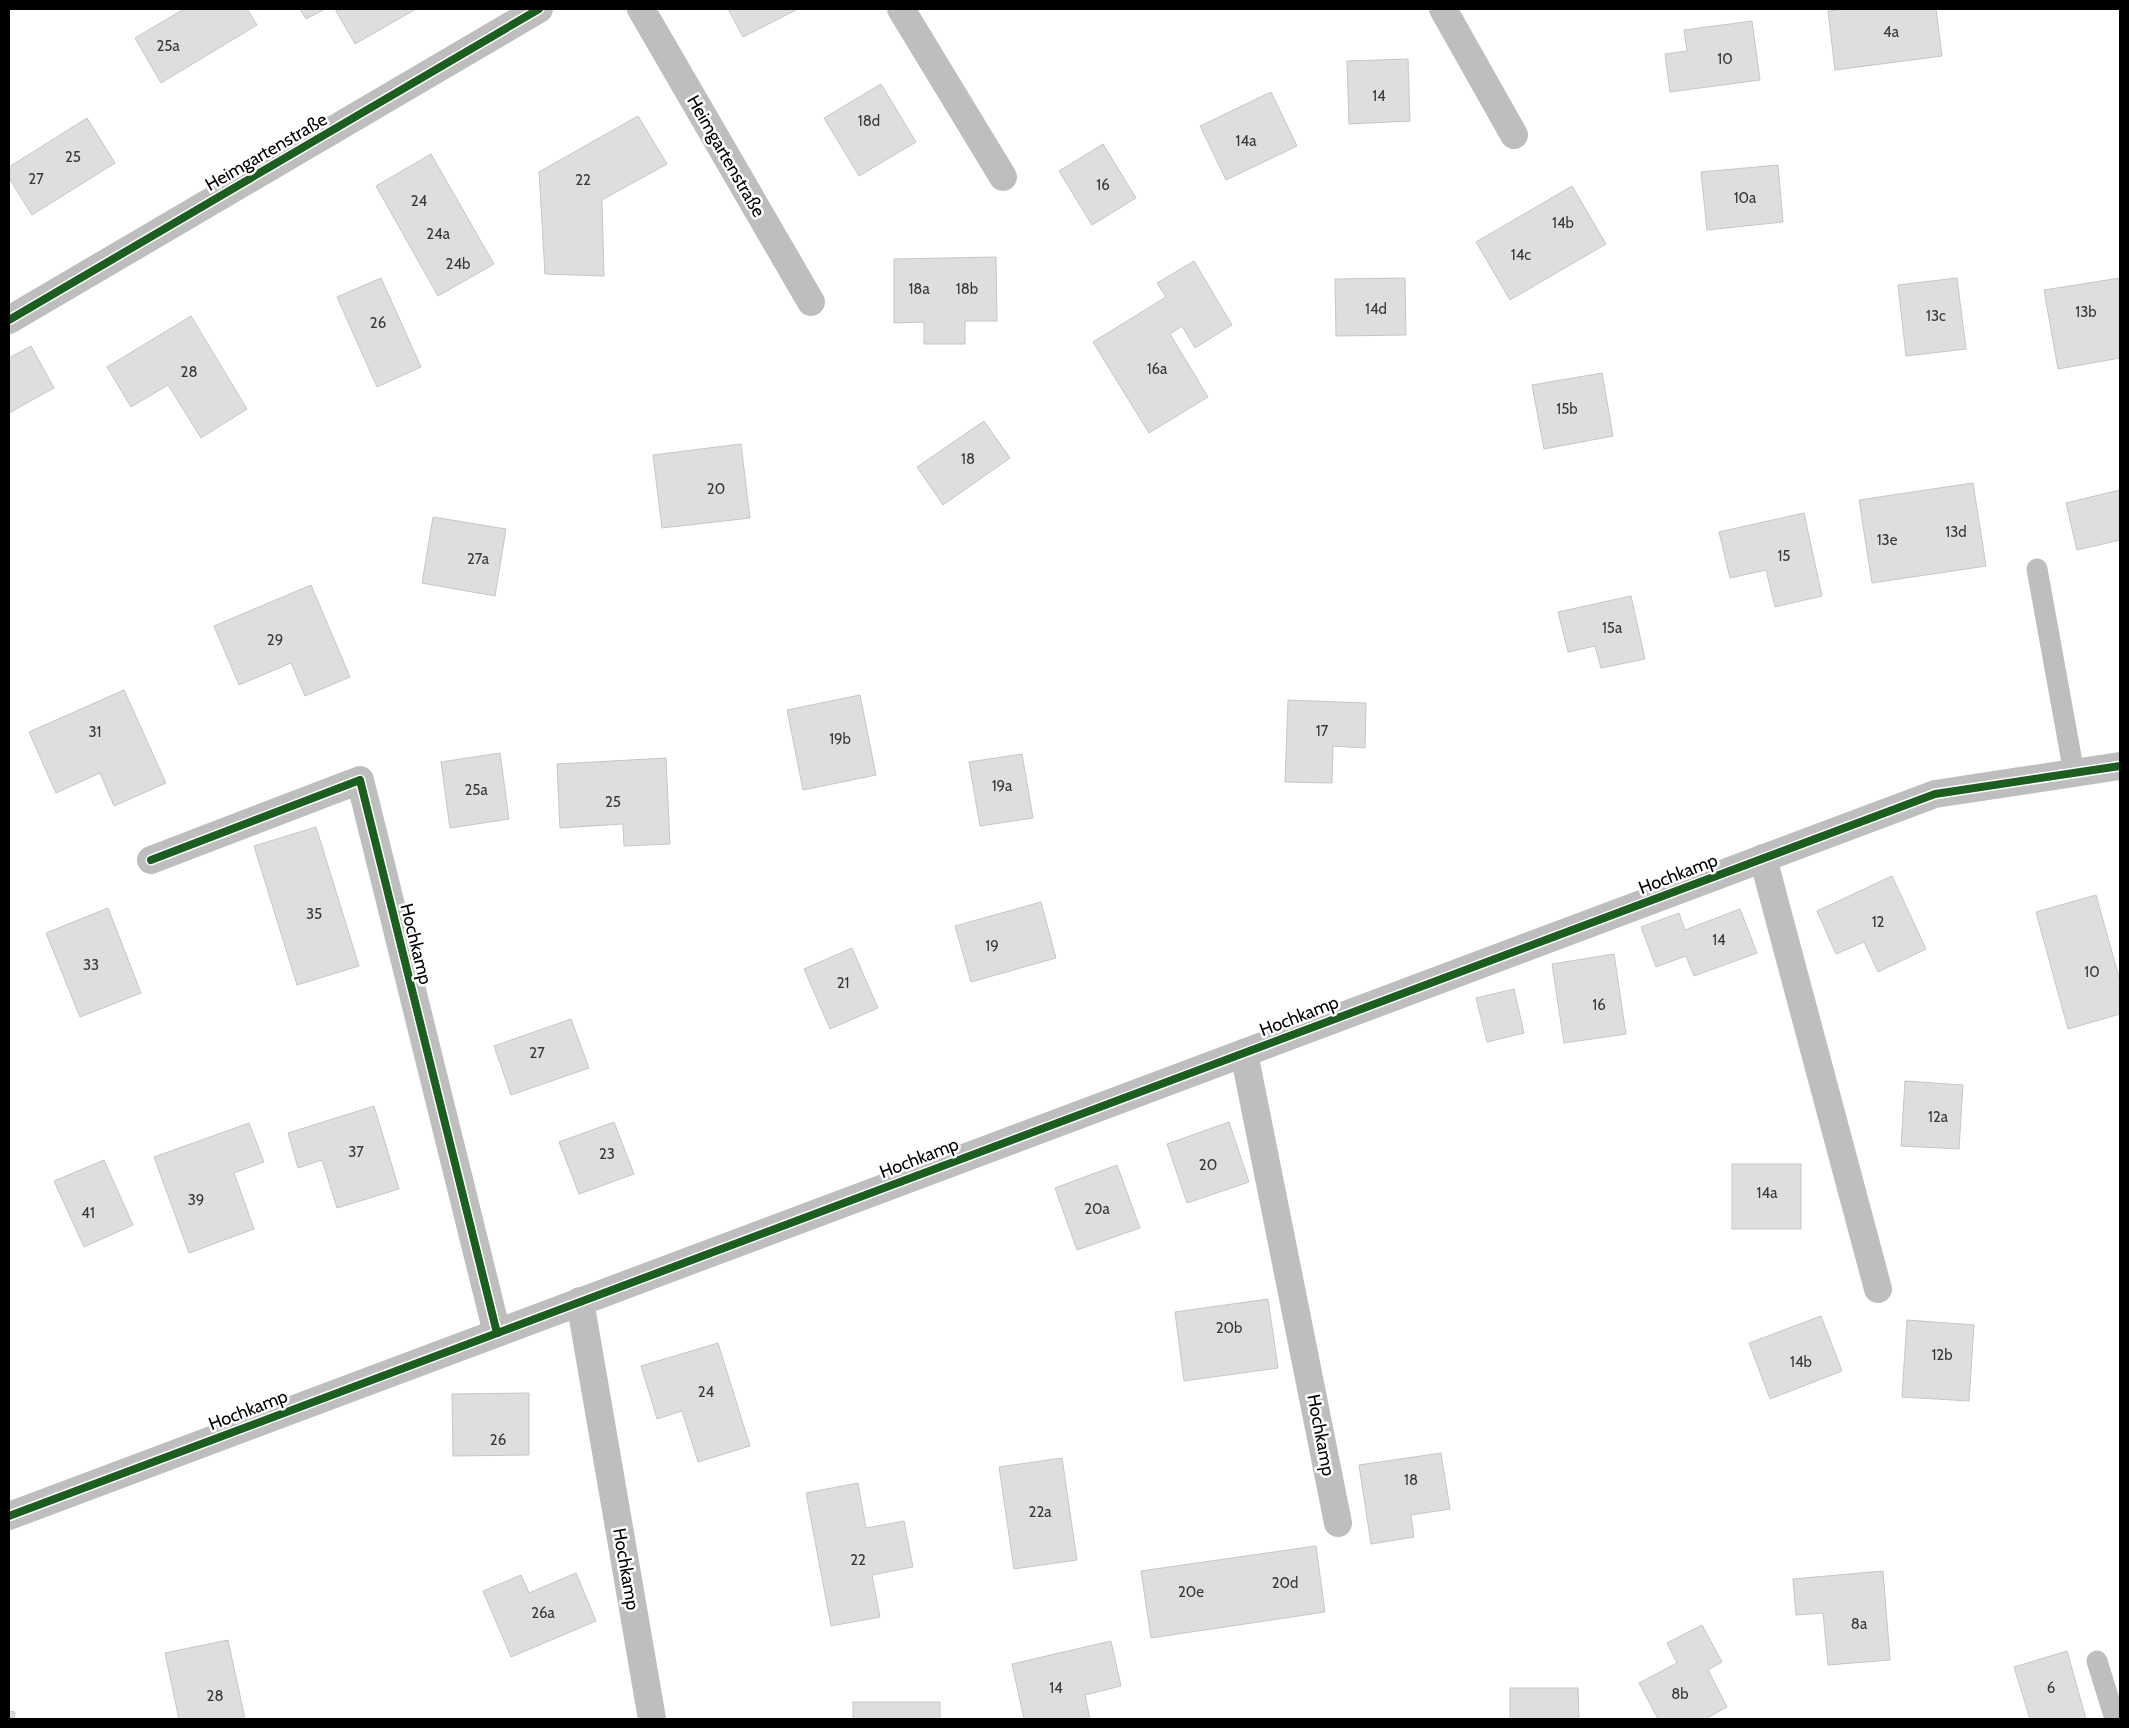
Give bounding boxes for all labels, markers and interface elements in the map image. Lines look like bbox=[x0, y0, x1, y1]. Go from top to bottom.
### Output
house number: 4a bbox=[1883, 23, 1900, 41]
house number: 25a bbox=[156, 37, 180, 55]
house number: 10 bbox=[1717, 50, 1733, 68]
house number: 14 bbox=[1372, 87, 1386, 105]
street label: Heimgartenstraße bbox=[682, 91, 770, 221]
street label: Heimgartenstraße bbox=[201, 108, 331, 196]
house number: 18d bbox=[858, 112, 880, 130]
house number: 14a bbox=[1236, 132, 1257, 150]
house number: 25 bbox=[65, 148, 81, 166]
house number: 27 bbox=[28, 170, 44, 188]
house number: 22 bbox=[575, 171, 591, 189]
house number: 16 bbox=[1096, 176, 1110, 194]
house number: 10a bbox=[1734, 189, 1757, 207]
house number: 24 bbox=[411, 192, 428, 210]
house number: 14b bbox=[1552, 214, 1574, 232]
house number: 24a bbox=[426, 225, 451, 243]
house number: 14c bbox=[1511, 246, 1531, 264]
house number: 24b bbox=[446, 255, 470, 273]
house number: 18a bbox=[908, 280, 930, 298]
house number: 18b bbox=[956, 280, 978, 298]
house number: 14d bbox=[1365, 300, 1387, 318]
house number: 13b bbox=[2075, 303, 2097, 321]
house number: 13c bbox=[1926, 307, 1946, 325]
house number: 26 bbox=[370, 314, 386, 332]
house number: 16a bbox=[1147, 360, 1168, 378]
house number: 28 bbox=[181, 363, 197, 381]
house number: 15b bbox=[1556, 400, 1578, 418]
house number: 18 bbox=[961, 450, 975, 468]
house number: 20 bbox=[707, 480, 725, 498]
house number: 13d bbox=[1945, 523, 1967, 541]
house number: 13e bbox=[1877, 531, 1898, 549]
house number: 15 bbox=[1777, 547, 1791, 565]
house number: 27a bbox=[467, 550, 490, 568]
house number: 15a bbox=[1602, 619, 1623, 637]
house number: 29 bbox=[267, 631, 283, 649]
house number: 17 bbox=[1316, 722, 1329, 740]
house number: 31 bbox=[88, 723, 102, 741]
house number: 19b bbox=[829, 730, 851, 748]
house number: 19a bbox=[992, 777, 1013, 795]
house number: 25a bbox=[464, 781, 488, 799]
house number: 25 bbox=[605, 793, 621, 811]
street label: Hochkamp bbox=[1635, 849, 1721, 899]
street label: Hochkamp bbox=[395, 901, 437, 987]
house number: 35 bbox=[306, 905, 322, 923]
house number: 12 bbox=[1872, 913, 1885, 931]
house number: 14 bbox=[1712, 931, 1726, 949]
house number: 19 bbox=[985, 937, 999, 955]
house number: 33 bbox=[83, 956, 99, 974]
house number: 10 bbox=[2084, 963, 2100, 981]
house number: 21 bbox=[837, 974, 849, 992]
street label: Hochkamp bbox=[1256, 991, 1342, 1041]
house number: 16 bbox=[1592, 996, 1606, 1014]
house number: 27 bbox=[529, 1044, 545, 1062]
house number: 12a bbox=[1928, 1108, 1949, 1126]
street label: Hochkamp bbox=[876, 1133, 962, 1183]
house number: 37 bbox=[348, 1143, 364, 1161]
house number: 23 bbox=[599, 1145, 615, 1163]
house number: 20 bbox=[1199, 1156, 1217, 1174]
house number: 14a bbox=[1757, 1184, 1778, 1202]
house number: 39 bbox=[188, 1191, 204, 1209]
house number: 20a bbox=[1084, 1200, 1111, 1218]
house number: 41 bbox=[81, 1204, 95, 1222]
house number: 20b bbox=[1216, 1319, 1242, 1337]
house number: 12b bbox=[1931, 1346, 1953, 1364]
house number: 14b bbox=[1790, 1353, 1812, 1371]
house number: 24 bbox=[698, 1383, 715, 1401]
street label: Hochkamp bbox=[205, 1385, 291, 1435]
street label: Hochkamp bbox=[1302, 1392, 1340, 1478]
house number: 26 bbox=[490, 1431, 506, 1449]
house number: 18 bbox=[1404, 1471, 1418, 1489]
house number: 22a bbox=[1029, 1503, 1052, 1521]
street label: Hochkamp bbox=[608, 1526, 644, 1612]
house number: 22 bbox=[850, 1551, 866, 1569]
house number: 20d bbox=[1272, 1574, 1298, 1592]
house number: 20e bbox=[1178, 1583, 1204, 1601]
house number: 26a bbox=[531, 1604, 556, 1622]
house number: 8a bbox=[1851, 1615, 1868, 1633]
house number: 14 bbox=[1049, 1679, 1063, 1697]
house number: 6 bbox=[2047, 1679, 2055, 1697]
house number: 8b bbox=[1671, 1685, 1689, 1703]
house number: 28 bbox=[207, 1687, 223, 1705]

